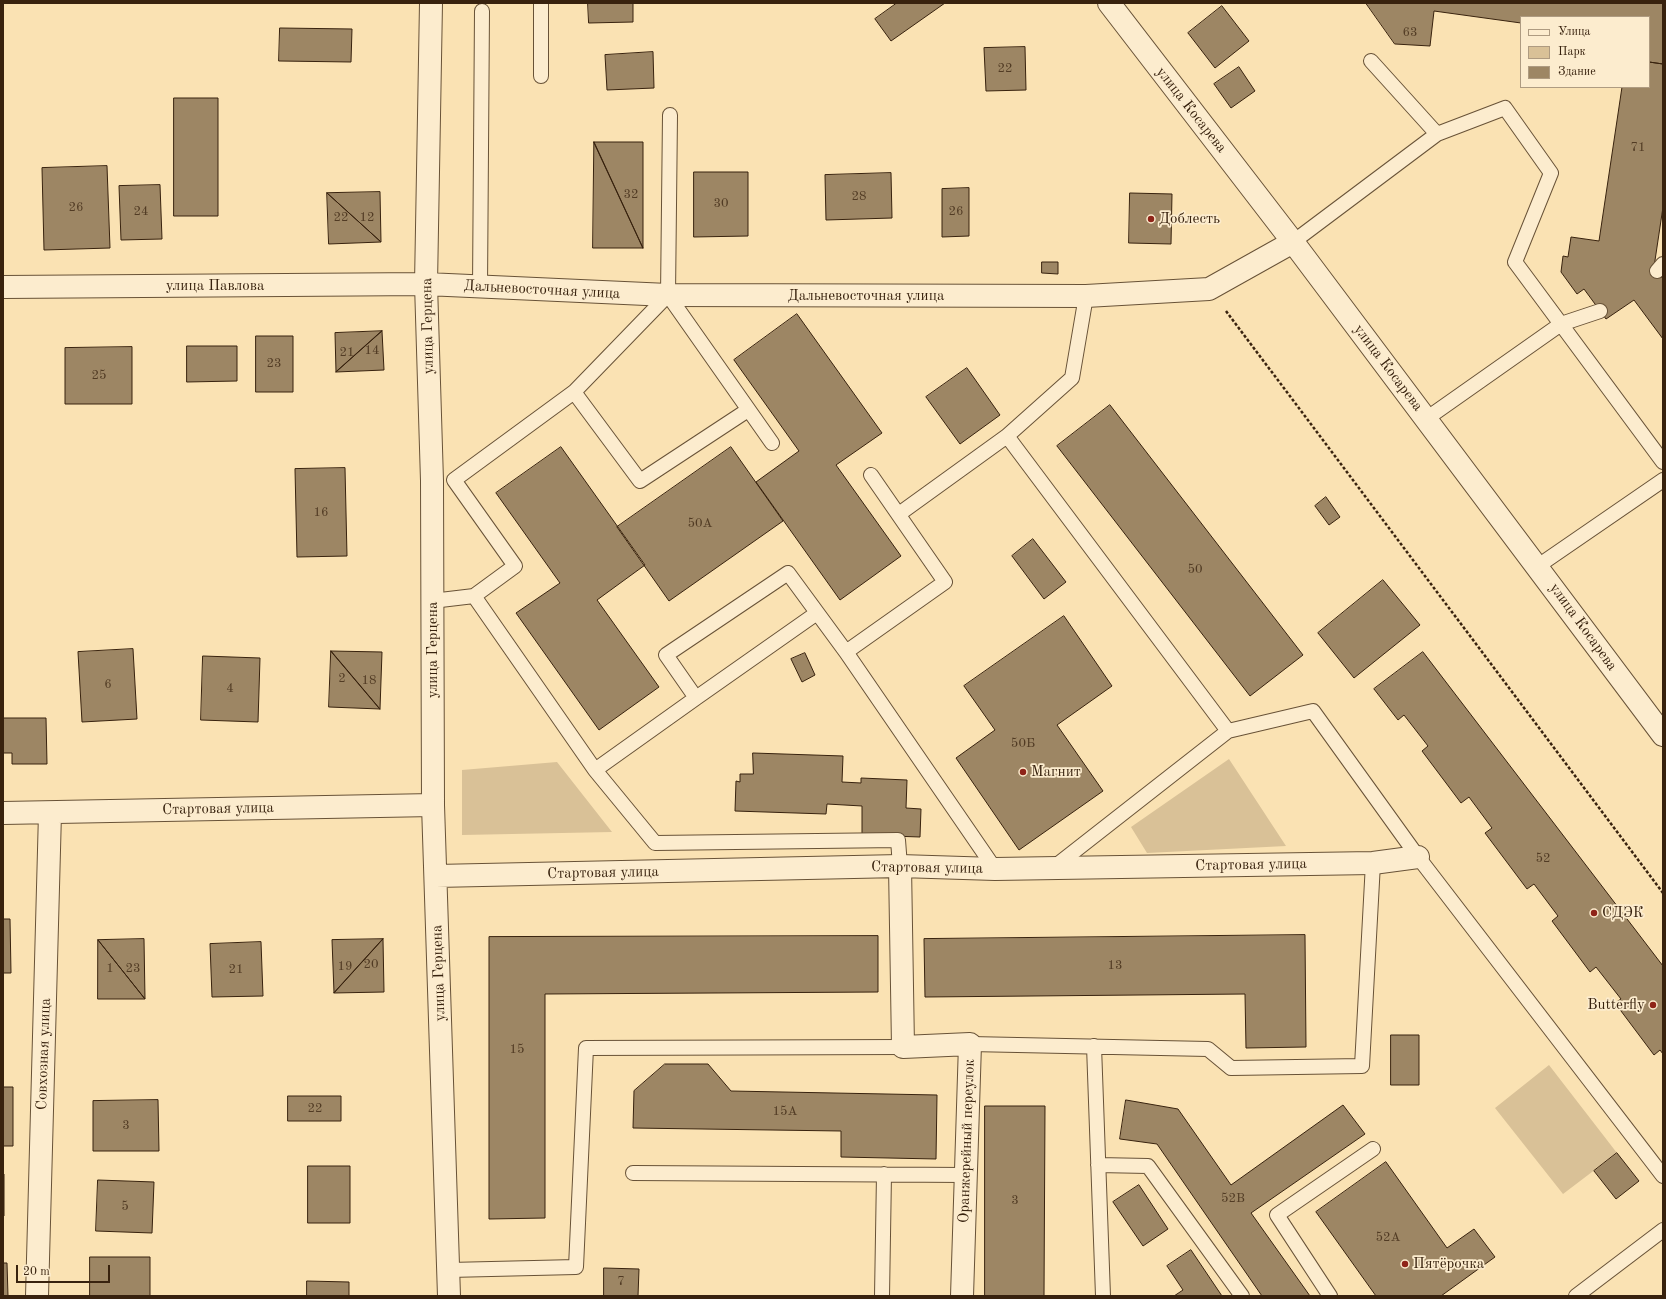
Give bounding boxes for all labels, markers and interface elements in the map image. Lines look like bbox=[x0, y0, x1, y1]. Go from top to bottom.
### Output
legend bbox=[1520, 16, 1650, 88]
house number: 63 bbox=[1402, 25, 1418, 41]
text: Улица bbox=[1558, 26, 1591, 38]
text: Парк bbox=[1558, 46, 1586, 58]
house number: 22 bbox=[997, 61, 1013, 77]
street label: улица Косарева bbox=[1152, 63, 1230, 157]
text: Здание bbox=[1558, 66, 1596, 78]
house number: 71 bbox=[1630, 140, 1646, 156]
house number: 32 bbox=[623, 187, 639, 203]
house number: 28 bbox=[851, 189, 867, 205]
house number: 30 bbox=[713, 196, 729, 212]
house number: 26 bbox=[68, 200, 84, 216]
house number: 24 bbox=[133, 204, 149, 220]
house number: 26 bbox=[948, 204, 964, 220]
house number: 22 bbox=[333, 210, 349, 226]
house number: 12 bbox=[359, 210, 375, 226]
place label: Доблесть bbox=[1159, 210, 1220, 228]
marker: Доблесть bbox=[1146, 214, 1156, 224]
street label: улица Павлова bbox=[166, 277, 264, 295]
street label: Дальневосточная улица bbox=[463, 277, 621, 303]
street label: улица Герцена bbox=[418, 278, 438, 374]
street label: Дальневосточная улица bbox=[788, 287, 944, 305]
street label: улица Косарева bbox=[1349, 321, 1427, 415]
house number: 14 bbox=[364, 343, 380, 359]
house number: 21 bbox=[339, 345, 355, 361]
house number: 23 bbox=[266, 356, 282, 372]
house number: 25 bbox=[91, 368, 107, 384]
house number: 16 bbox=[313, 505, 329, 521]
house number: 50А bbox=[687, 516, 713, 532]
house number: 50 bbox=[1187, 562, 1203, 578]
street label: улица Косарева bbox=[1545, 580, 1621, 674]
street label: улица Герцена bbox=[424, 602, 442, 698]
house number: 2 bbox=[338, 671, 346, 687]
house number: 18 bbox=[361, 673, 377, 689]
house number: 6 bbox=[104, 677, 112, 693]
house number: 4 bbox=[226, 681, 234, 697]
house number: 50Б bbox=[1011, 736, 1035, 752]
place label: Магнит bbox=[1031, 763, 1081, 781]
marker: Магнит bbox=[1018, 767, 1028, 777]
street label: Стартовая улица bbox=[162, 799, 274, 819]
house number: 52 bbox=[1535, 851, 1551, 867]
street label: Стартовая улица bbox=[1195, 855, 1307, 875]
street label: Стартовая улица bbox=[871, 858, 983, 878]
street label: Стартовая улица bbox=[547, 863, 659, 883]
place label: СДЭК bbox=[1602, 904, 1644, 922]
marker: СДЭК bbox=[1589, 908, 1599, 918]
street label: улица Герцена bbox=[428, 924, 450, 1022]
house number: 20 bbox=[363, 957, 379, 973]
house number: 13 bbox=[1107, 958, 1123, 974]
house number: 19 bbox=[337, 959, 353, 975]
house number: 1 bbox=[106, 961, 114, 977]
house number: 23 bbox=[125, 961, 141, 977]
house number: 21 bbox=[228, 962, 244, 978]
place label: Butterfly bbox=[1587, 996, 1645, 1014]
street label: Совхозная улица bbox=[33, 998, 55, 1110]
marker: Butterfly bbox=[1648, 1000, 1658, 1010]
house number: 15 bbox=[509, 1042, 525, 1058]
street label: Оранжерейный переулок bbox=[955, 1059, 979, 1223]
house number: 22 bbox=[307, 1101, 323, 1117]
house number: 15А bbox=[772, 1104, 798, 1120]
house number: 3 bbox=[122, 1118, 130, 1134]
house number: 52В bbox=[1221, 1191, 1245, 1207]
house number: 3 bbox=[1011, 1193, 1019, 1209]
house number: 5 bbox=[121, 1199, 129, 1215]
house number: 52А bbox=[1375, 1230, 1401, 1246]
place label: Пятёрочка bbox=[1413, 1255, 1484, 1273]
scale bar bbox=[18, 1257, 112, 1283]
marker: Пятёрочка bbox=[1400, 1259, 1410, 1269]
text: 20 m bbox=[23, 1266, 50, 1278]
house number: 7 bbox=[617, 1274, 625, 1290]

